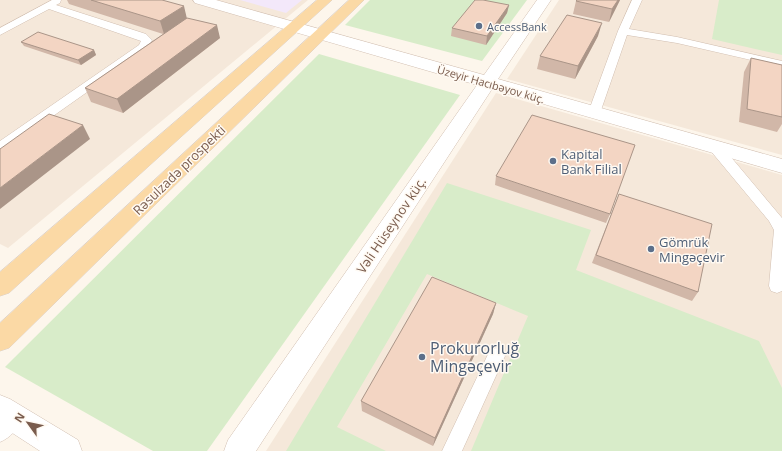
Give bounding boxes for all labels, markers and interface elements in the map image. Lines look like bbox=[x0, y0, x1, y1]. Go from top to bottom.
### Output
place label: AccessBank bbox=[487, 19, 547, 34]
marker: AccessBank bbox=[474, 21, 484, 31]
street label: Üzeyir Hacıbəyov küç. bbox=[435, 61, 547, 107]
street label: Rəsulzadə prospekti bbox=[129, 121, 229, 219]
place label: Kapital Bank Filial bbox=[561, 145, 622, 178]
marker: Kapital Bank Filial bbox=[548, 156, 558, 166]
street label: Vəli Hüseynov küç. bbox=[352, 173, 430, 277]
place label: Gömrük Mingəçevir bbox=[659, 233, 726, 266]
marker: Gömrük Mingəçevir bbox=[646, 244, 656, 254]
place label: Prokurorluğ Mingəçevir bbox=[430, 337, 520, 377]
marker: Prokurorluğ Mingəçevir bbox=[417, 352, 427, 362]
north arrow bbox=[8, 403, 48, 443]
text: N bbox=[10, 409, 28, 425]

